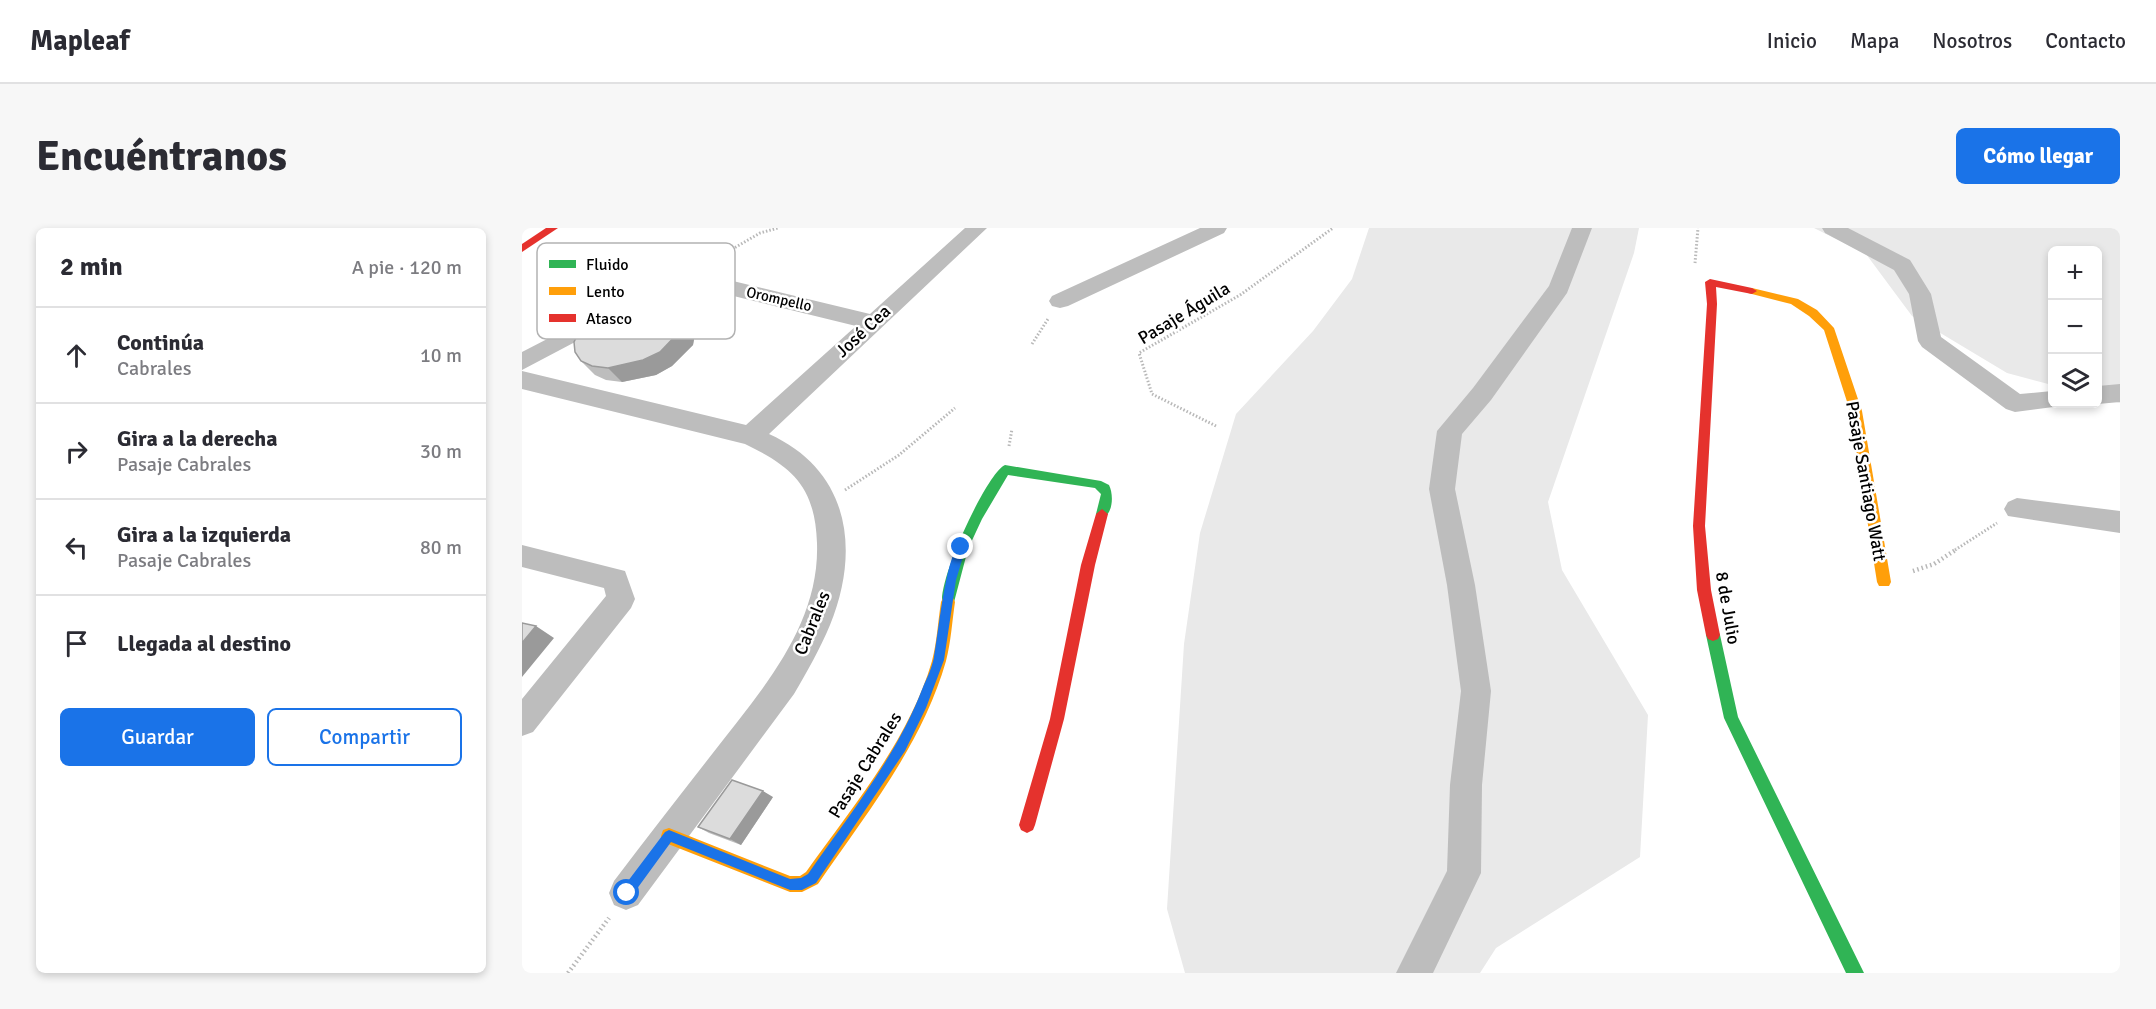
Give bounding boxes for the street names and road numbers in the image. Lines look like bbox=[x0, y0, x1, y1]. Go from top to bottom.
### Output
street label: Pasaje Águila bbox=[1134, 277, 1234, 349]
street label: Orompello bbox=[745, 283, 814, 315]
street label: José Cea bbox=[831, 300, 895, 362]
street label: Pasaje Santiago Watt bbox=[1841, 399, 1891, 563]
street label: 8 de Julio bbox=[1711, 570, 1745, 646]
street label: Cabrales bbox=[789, 588, 835, 658]
street label: Pasaje Cabrales bbox=[824, 708, 906, 822]

